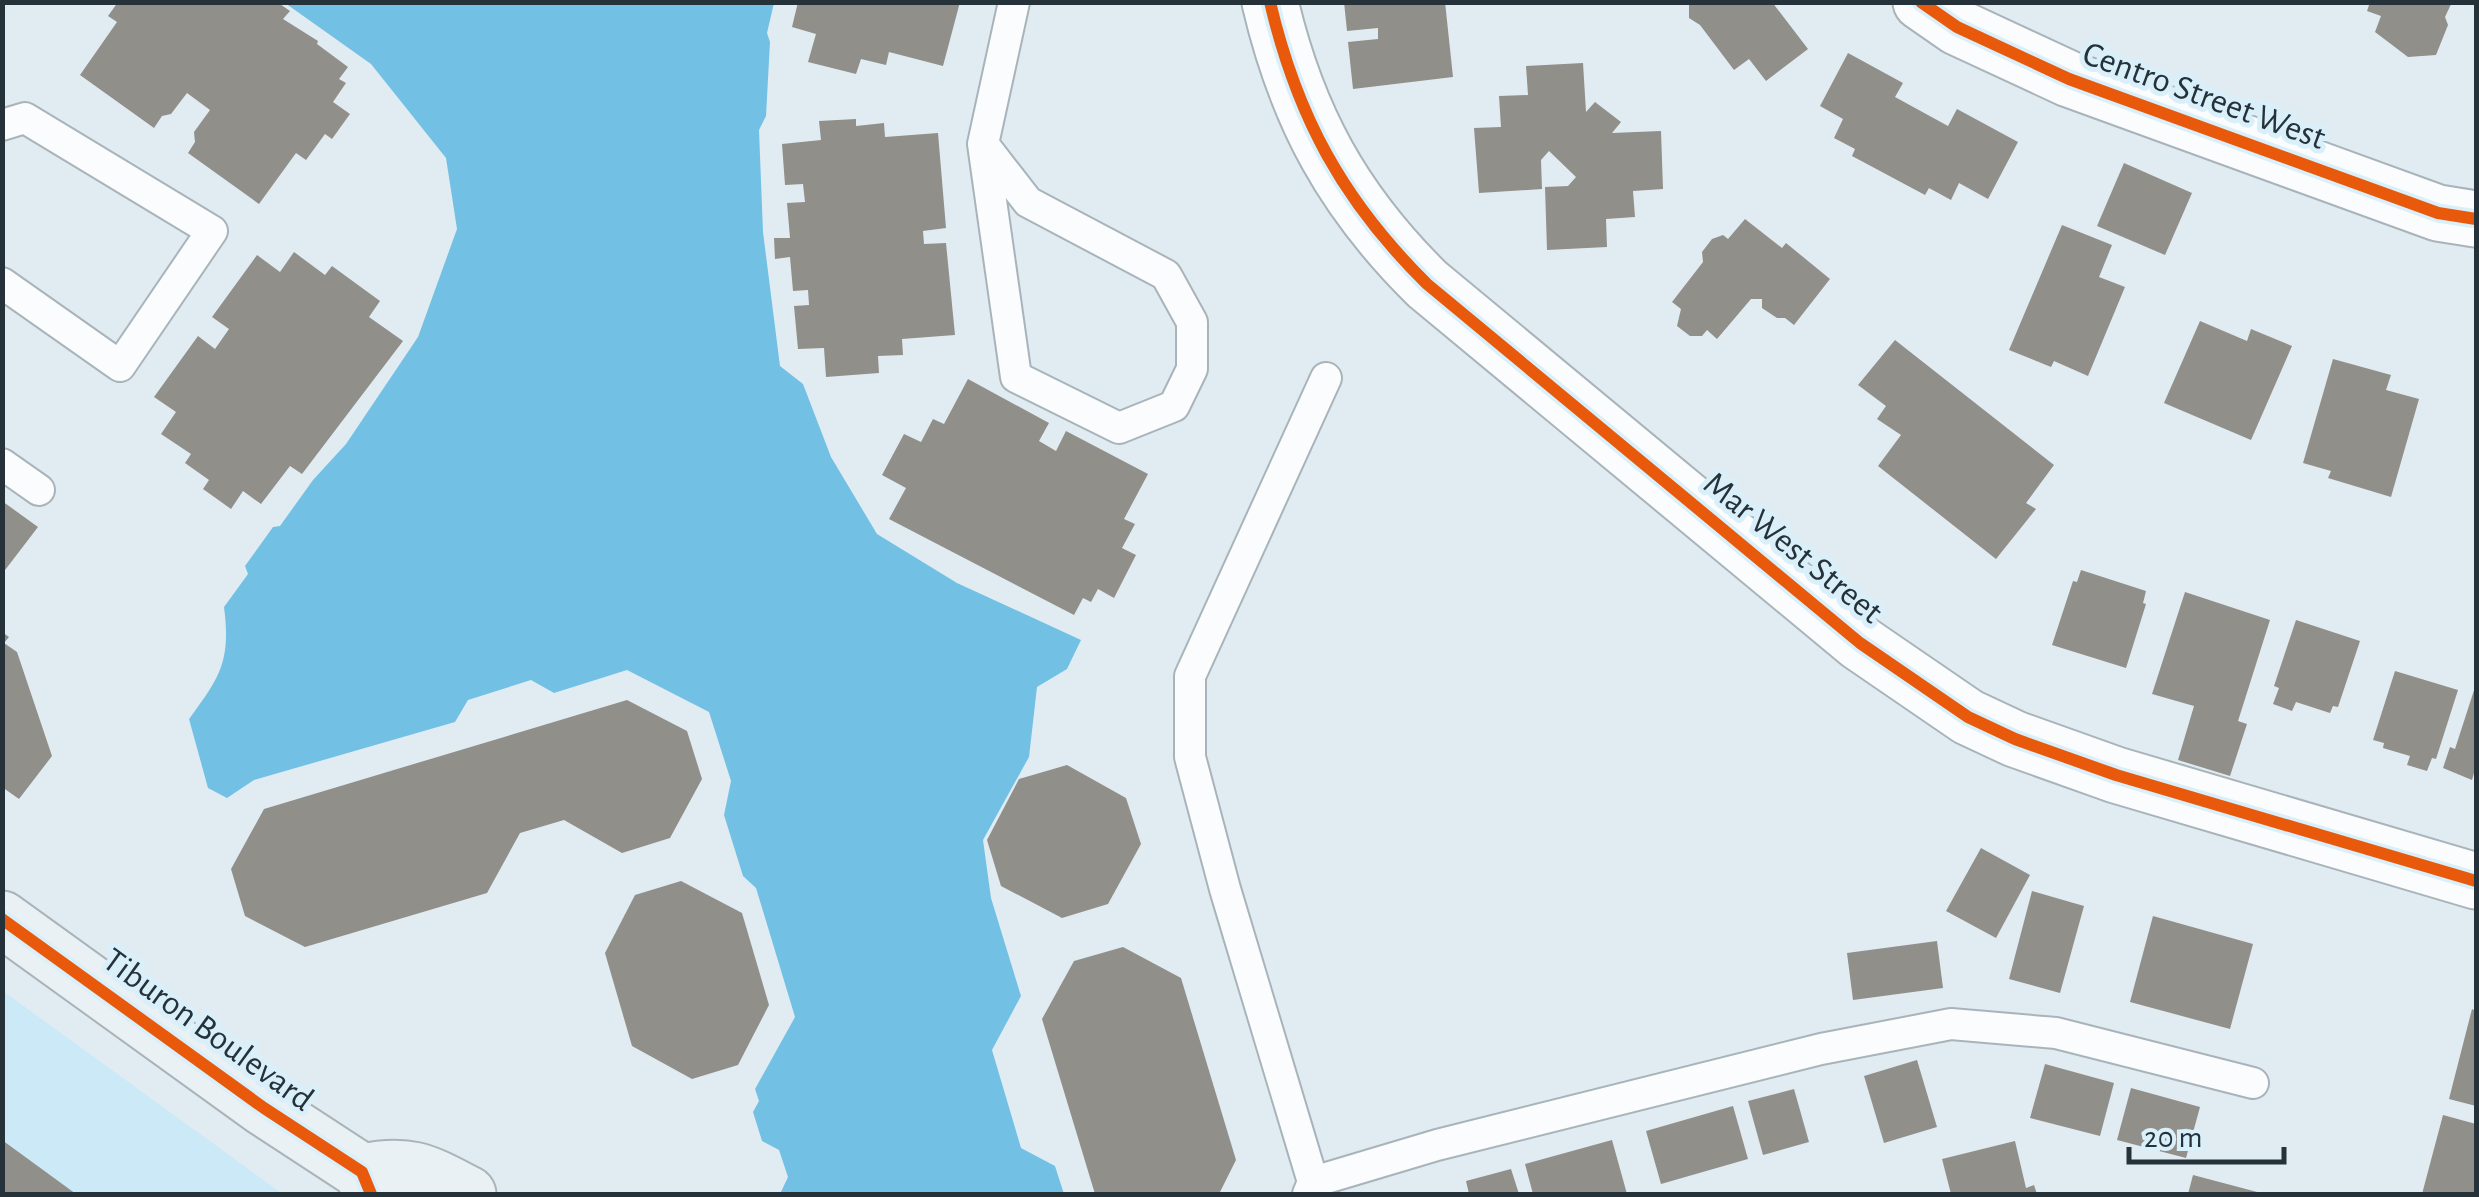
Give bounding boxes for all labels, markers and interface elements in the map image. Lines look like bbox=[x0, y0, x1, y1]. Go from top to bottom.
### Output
street label: Centro Street West bbox=[2078, 36, 2330, 156]
street label: Mar West Street bbox=[1697, 466, 1889, 630]
street label: Tiburon Boulevard bbox=[96, 942, 320, 1118]
scale bar bbox=[2129, 1102, 2284, 1164]
text: 20 m bbox=[2144, 1123, 2202, 1153]

